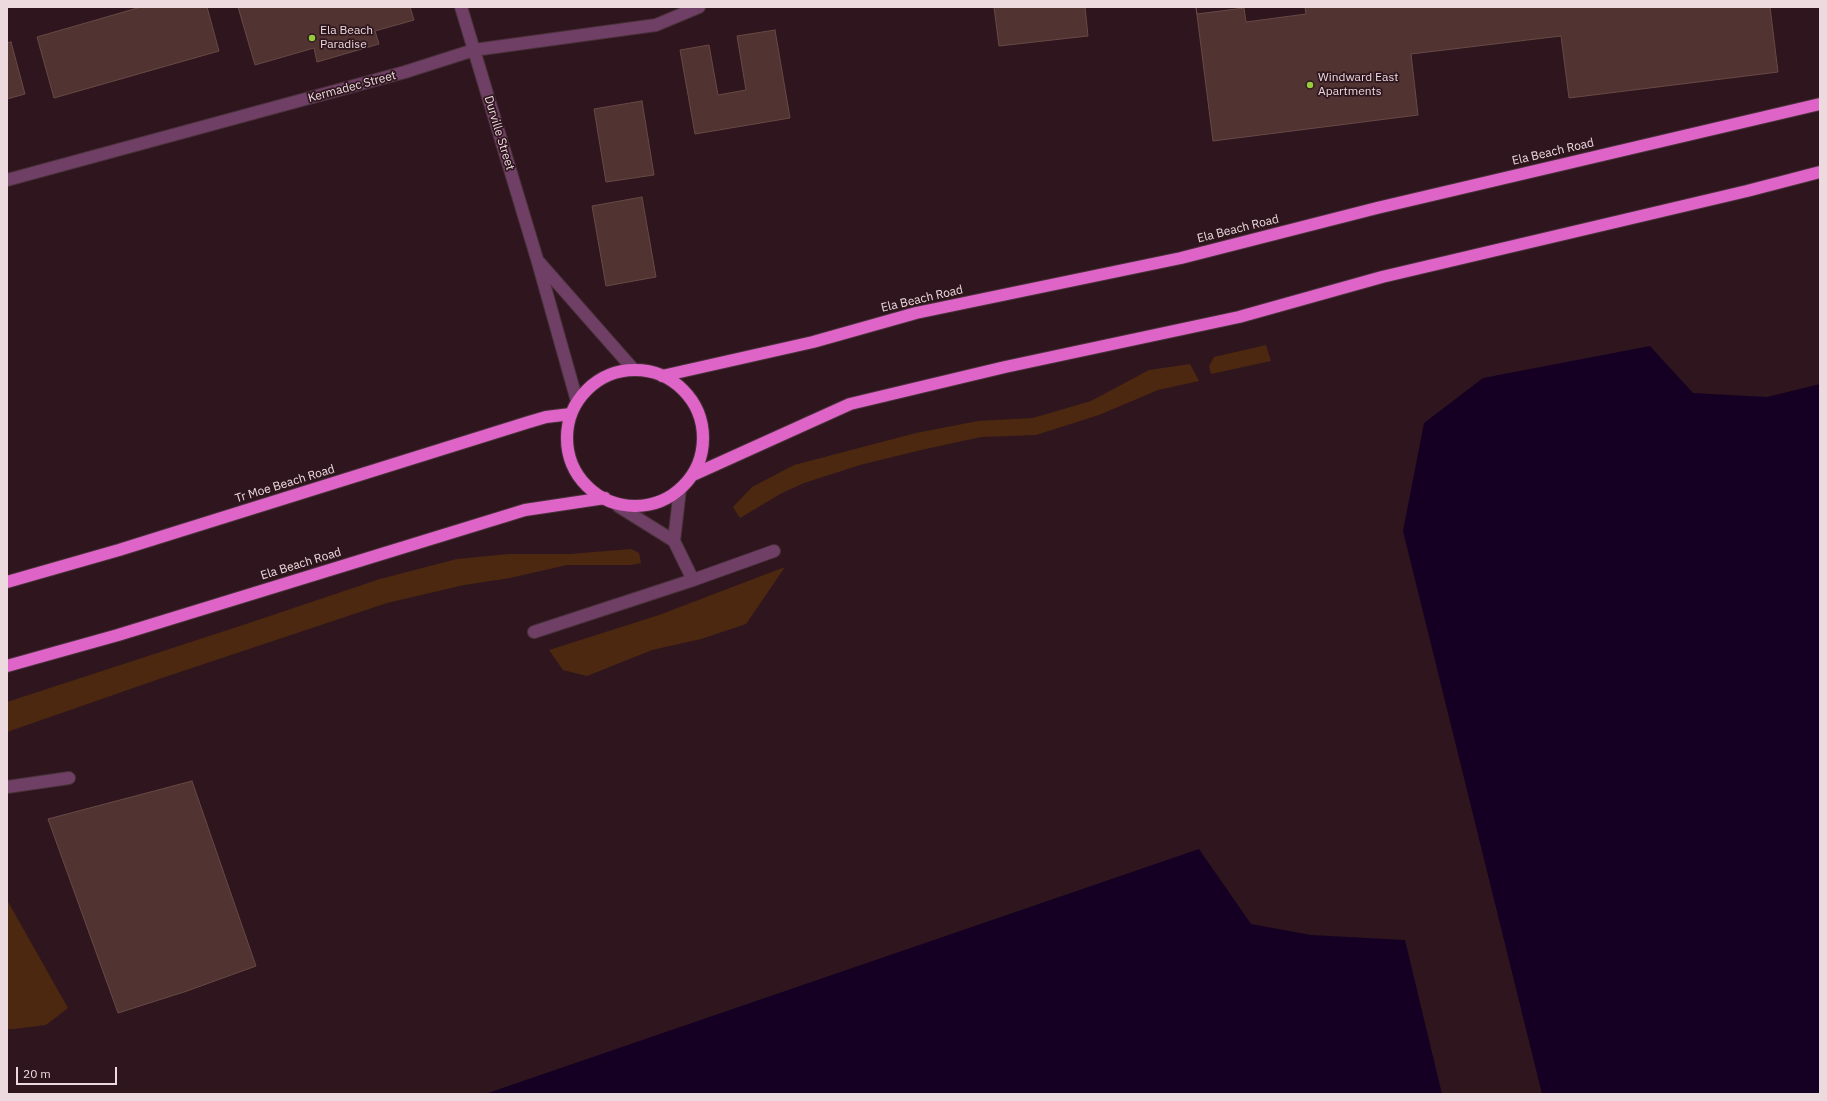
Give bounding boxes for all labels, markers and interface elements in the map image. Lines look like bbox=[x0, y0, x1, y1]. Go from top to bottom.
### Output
place label: Ela Beach Paradise bbox=[320, 24, 373, 52]
marker: Ela Beach Paradise bbox=[307, 33, 317, 43]
street label: Kermadec Street bbox=[306, 68, 398, 106]
place label: Windward East Apartments bbox=[1318, 71, 1398, 99]
marker: Windward East Apartments bbox=[1305, 80, 1315, 90]
street label: Durville Street bbox=[481, 94, 517, 172]
street label: Ela Beach Road bbox=[1511, 136, 1595, 168]
street label: Ela Beach Road bbox=[1196, 212, 1280, 246]
street label: Ela Beach Road bbox=[880, 283, 964, 315]
street label: Tr Moe Beach Road bbox=[233, 462, 337, 506]
street label: Ela Beach Road bbox=[259, 545, 343, 583]
scale bar bbox=[18, 1059, 119, 1085]
text: 20 m bbox=[23, 1066, 51, 1081]

